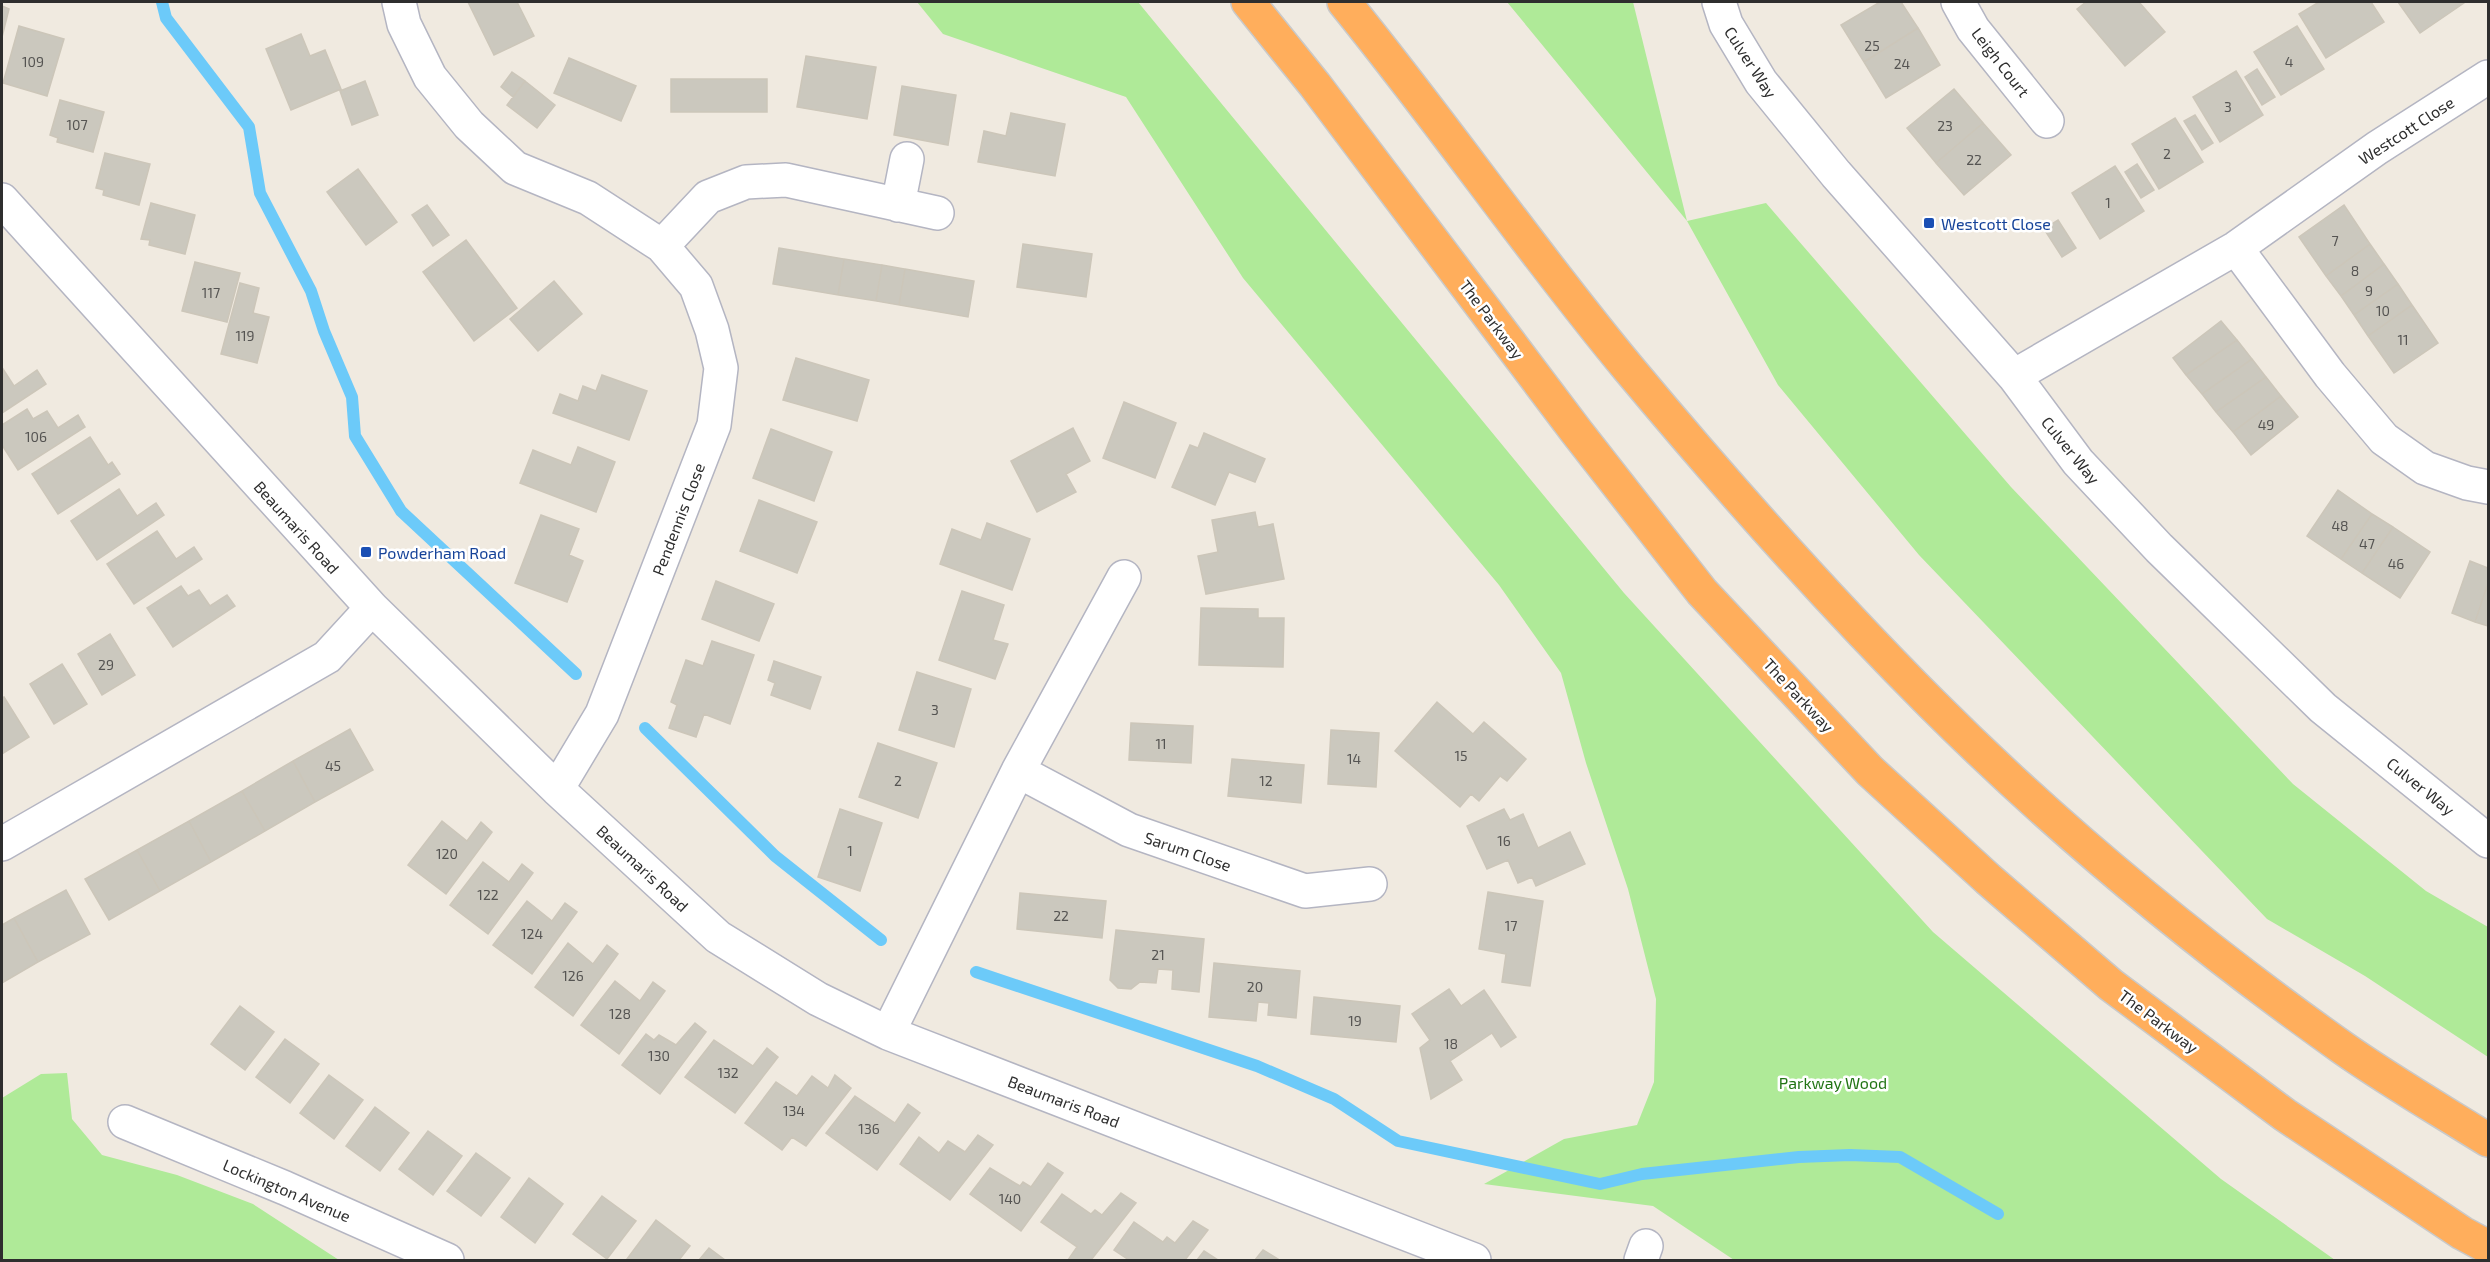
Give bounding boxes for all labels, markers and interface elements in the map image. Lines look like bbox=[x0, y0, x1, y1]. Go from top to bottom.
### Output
street label: Culver Way bbox=[1721, 23, 1781, 102]
street label: Leigh Court bbox=[1968, 24, 2034, 100]
house number: 25 bbox=[1864, 37, 1880, 54]
house number: 109 bbox=[22, 53, 44, 70]
house number: 4 bbox=[2285, 53, 2293, 70]
house number: 24 bbox=[1894, 55, 1910, 72]
street label: Westcott Close bbox=[2355, 92, 2457, 168]
house number: 3 bbox=[2224, 98, 2232, 115]
house number: 107 bbox=[66, 116, 88, 133]
house number: 23 bbox=[1937, 117, 1953, 134]
house number: 2 bbox=[2163, 145, 2171, 162]
house number: 22 bbox=[1966, 151, 1982, 168]
house number: 1 bbox=[2105, 194, 2111, 211]
place label: Westcott Close bbox=[1941, 214, 2051, 233]
marker: Westcott Close bbox=[1922, 216, 1936, 230]
house number: 7 bbox=[2331, 232, 2339, 249]
house number: 8 bbox=[2351, 262, 2359, 279]
street label: The Parkway bbox=[1456, 276, 1528, 363]
house number: 9 bbox=[2365, 282, 2373, 299]
house number: 117 bbox=[202, 284, 220, 301]
house number: 10 bbox=[2376, 302, 2390, 319]
house number: 119 bbox=[235, 327, 255, 344]
house number: 11 bbox=[2397, 331, 2409, 348]
street label: Culver Way bbox=[2038, 412, 2104, 488]
house number: 49 bbox=[2258, 416, 2274, 433]
house number: 106 bbox=[25, 428, 47, 445]
street label: Pendennis Close bbox=[648, 460, 708, 578]
street label: Beaumaris Road bbox=[250, 477, 344, 577]
house number: 48 bbox=[2331, 517, 2349, 534]
house number: 47 bbox=[2359, 535, 2375, 552]
place label: Powderham Road bbox=[378, 543, 506, 562]
marker: Powderham Road bbox=[359, 545, 373, 559]
house number: 46 bbox=[2388, 555, 2404, 572]
street label: The Parkway bbox=[1760, 654, 1838, 736]
house number: 29 bbox=[98, 656, 114, 673]
house number: 3 bbox=[931, 701, 939, 718]
house number: 11 bbox=[1155, 735, 1167, 752]
house number: 15 bbox=[1454, 747, 1468, 764]
house number: 14 bbox=[1347, 750, 1361, 767]
street label: Culver Way bbox=[2383, 753, 2459, 819]
house number: 45 bbox=[325, 757, 341, 774]
house number: 2 bbox=[894, 772, 902, 789]
house number: 12 bbox=[1259, 772, 1273, 789]
street label: Beaumaris Road bbox=[593, 821, 693, 915]
street label: Sarum Close bbox=[1142, 827, 1234, 875]
house number: 16 bbox=[1497, 832, 1511, 849]
house number: 1 bbox=[847, 842, 853, 859]
house number: 120 bbox=[436, 845, 458, 862]
house number: 122 bbox=[477, 886, 499, 903]
house number: 22 bbox=[1053, 907, 1069, 924]
house number: 17 bbox=[1505, 917, 1517, 934]
house number: 124 bbox=[521, 925, 543, 942]
house number: 21 bbox=[1151, 946, 1165, 963]
house number: 126 bbox=[562, 967, 584, 984]
house number: 20 bbox=[1247, 978, 1263, 995]
street label: The Parkway bbox=[2116, 985, 2203, 1057]
house number: 128 bbox=[609, 1005, 631, 1022]
house number: 19 bbox=[1348, 1012, 1362, 1029]
house number: 18 bbox=[1444, 1035, 1458, 1052]
house number: 130 bbox=[648, 1047, 670, 1064]
house number: 132 bbox=[717, 1064, 739, 1081]
street label: Beaumaris Road bbox=[1005, 1071, 1123, 1131]
park label: Parkway Wood bbox=[1779, 1073, 1887, 1092]
house number: 134 bbox=[783, 1102, 805, 1119]
house number: 136 bbox=[858, 1120, 880, 1137]
street label: Lockington Avenue bbox=[220, 1155, 354, 1225]
house number: 140 bbox=[999, 1190, 1021, 1207]

